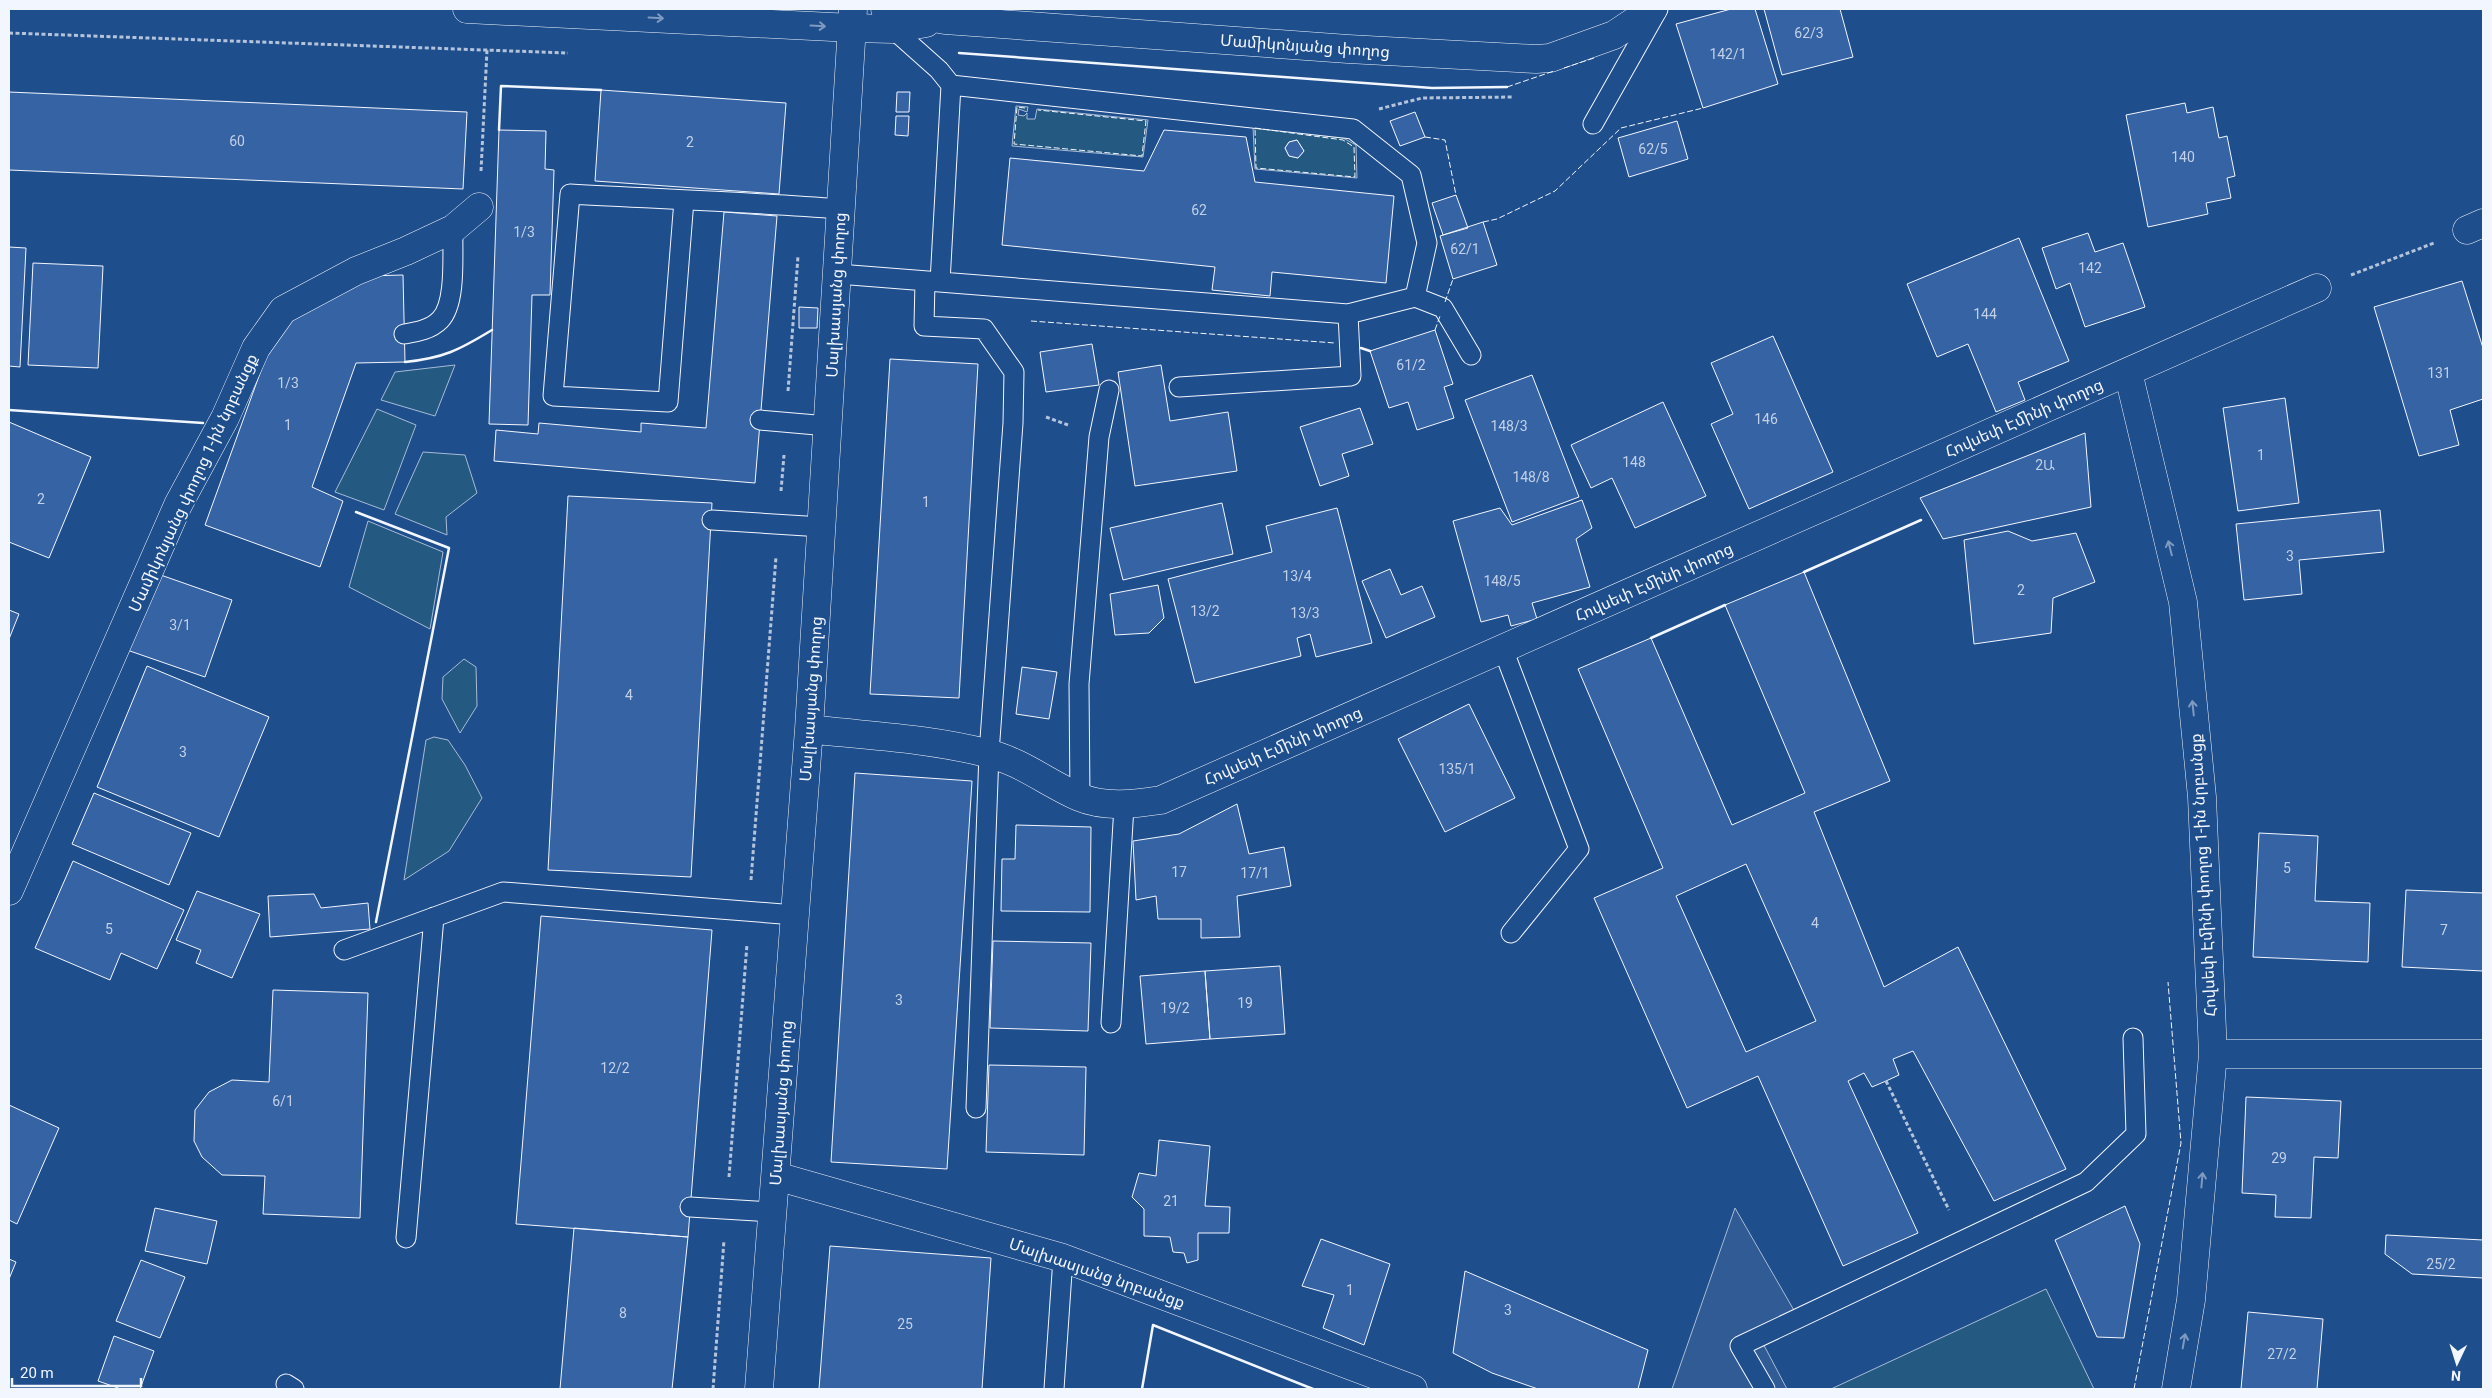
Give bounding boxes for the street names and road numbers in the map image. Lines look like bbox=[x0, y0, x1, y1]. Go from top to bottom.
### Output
street label: Մամիկոնյանց փողոց bbox=[1219, 31, 1391, 61]
street label: Մալխասյանց փողոց bbox=[822, 212, 850, 378]
street label: Մամիկոնյանց փողոց 1-ին նրբանցք bbox=[125, 351, 261, 615]
street label: Հովսեփ Էմինի փողոց bbox=[1942, 375, 2106, 461]
street label: Հովսեփ Էմինի փողոց bbox=[1572, 539, 1736, 625]
street label: Մալխասյանց փողոց bbox=[796, 616, 826, 782]
street label: Հովսեփ Էմինի փողոց bbox=[1201, 703, 1365, 789]
street label: Հովսեփ Էմինի փողոց 1-ին նրբանցք bbox=[2186, 733, 2220, 1017]
street label: Մալխասյանց փողոց bbox=[766, 1020, 796, 1186]
street label: Մալխասյանց նրբանցք bbox=[1006, 1234, 1188, 1312]

